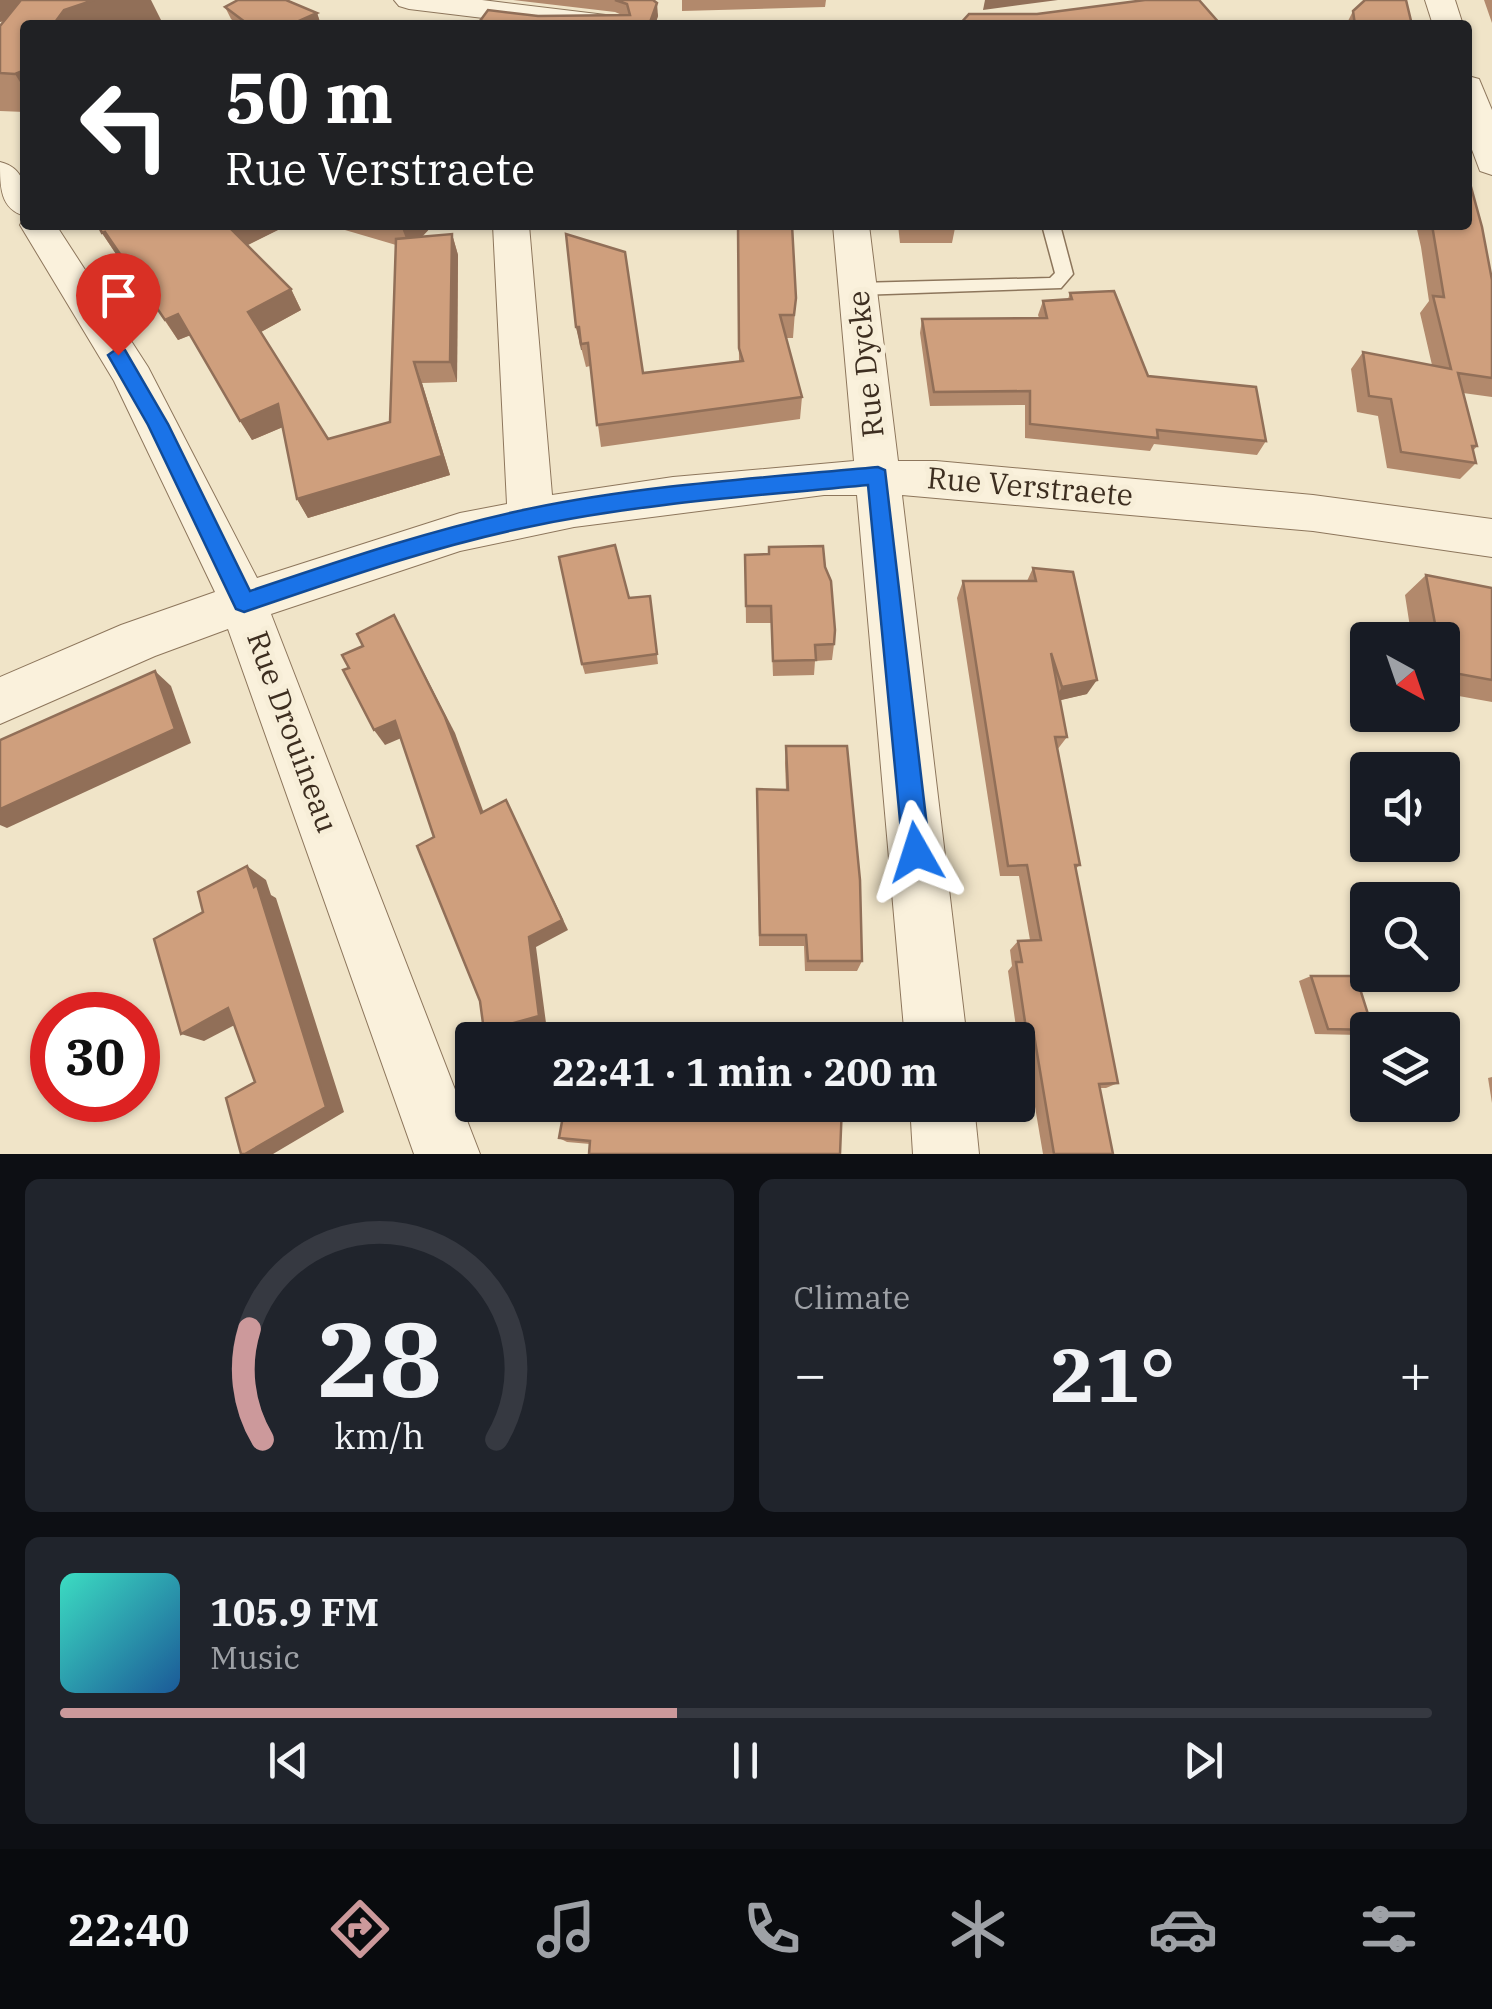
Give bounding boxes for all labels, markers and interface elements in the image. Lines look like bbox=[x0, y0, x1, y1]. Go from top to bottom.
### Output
text: 50 m bbox=[225, 51, 393, 142]
icon: left bbox=[60, 60, 190, 190]
text: Rue Verstraete bbox=[225, 139, 535, 197]
pin bbox=[76, 253, 161, 356]
icon: arrive bbox=[91, 268, 146, 323]
street label: Rue Dycke bbox=[837, 289, 892, 439]
street label: Rue Verstraete bbox=[925, 457, 1135, 514]
north arrow bbox=[1350, 622, 1460, 732]
map controls bbox=[1350, 622, 1460, 1122]
street label: Rue Drouineau bbox=[239, 625, 348, 837]
button: sound bbox=[1350, 752, 1460, 862]
position arrow bbox=[864, 800, 968, 904]
button: search bbox=[1350, 882, 1460, 992]
speed limit sign: 30 bbox=[30, 992, 160, 1122]
button: layers bbox=[1350, 1012, 1460, 1122]
text: 22:41 · 1 min · 200 m bbox=[552, 1047, 938, 1096]
text: Climate bbox=[794, 1276, 910, 1318]
text: 28 bbox=[317, 1290, 442, 1426]
text: 21° bbox=[1050, 1325, 1175, 1423]
text: − bbox=[794, 1338, 827, 1409]
text: + bbox=[1399, 1338, 1432, 1409]
text: km/h bbox=[334, 1412, 424, 1459]
text: 105.9 FM bbox=[210, 1587, 379, 1636]
text: Music bbox=[210, 1636, 300, 1678]
icon: previous bbox=[261, 1733, 316, 1788]
icon: pause bbox=[718, 1733, 773, 1788]
icon: next bbox=[1176, 1733, 1231, 1788]
icon: directions bbox=[325, 1894, 395, 1964]
icon: music bbox=[531, 1894, 601, 1964]
icon: phone bbox=[737, 1894, 807, 1964]
icon: climate bbox=[943, 1894, 1013, 1964]
icon: car bbox=[1148, 1894, 1218, 1964]
icon: filters bbox=[1354, 1894, 1424, 1964]
text: 22:40 bbox=[68, 1900, 190, 1958]

